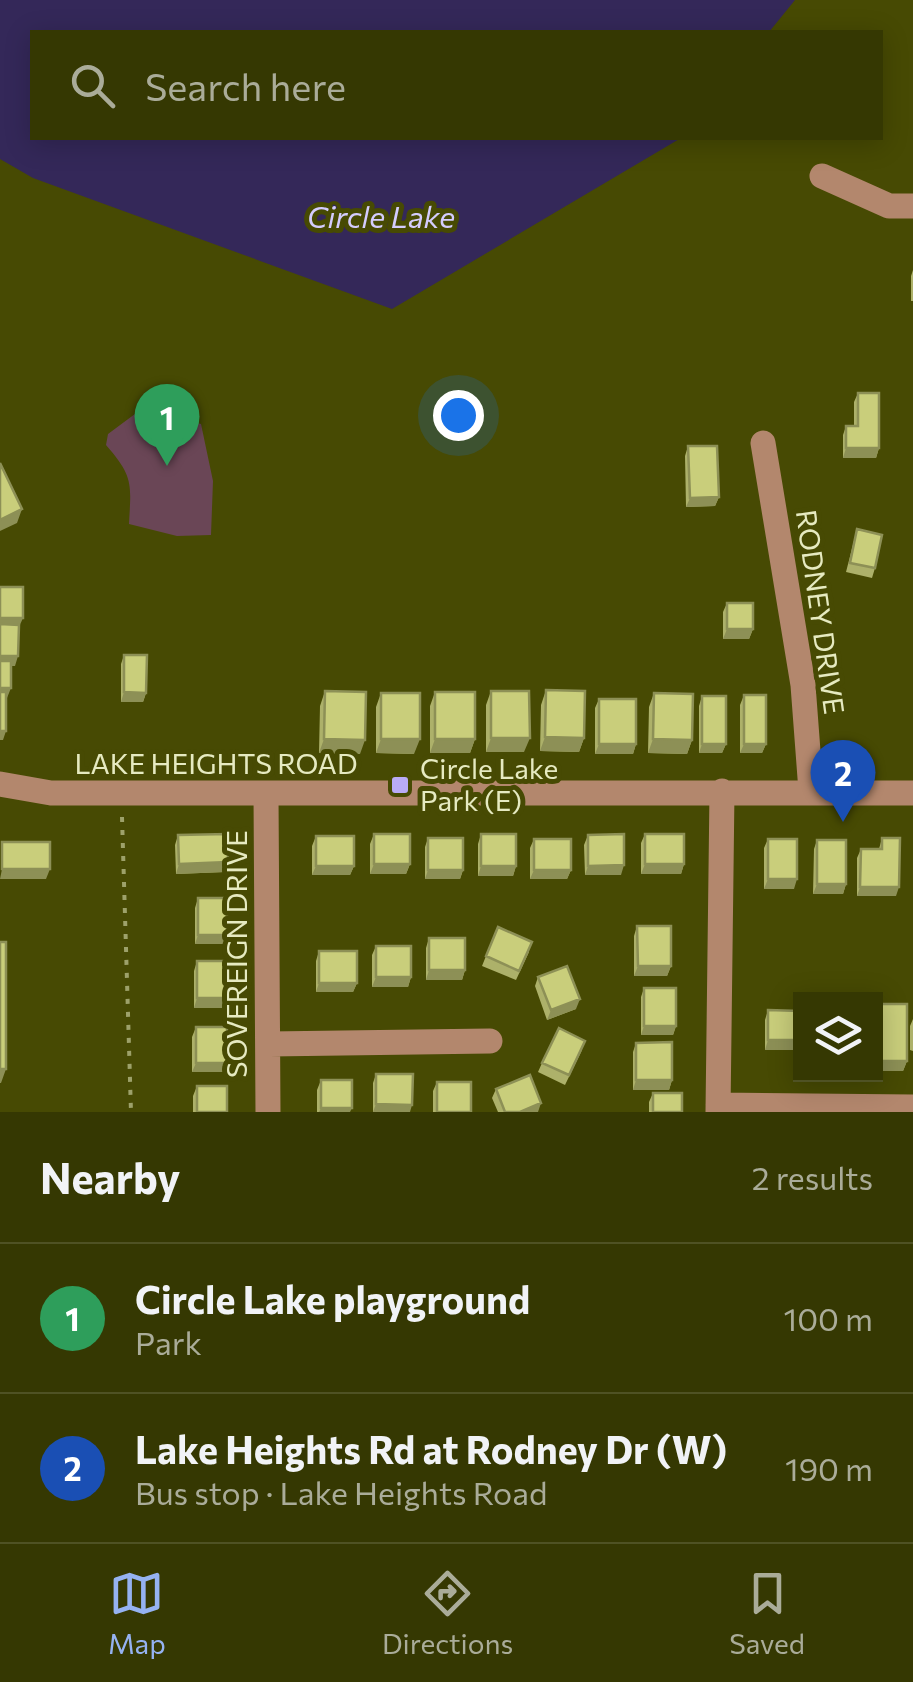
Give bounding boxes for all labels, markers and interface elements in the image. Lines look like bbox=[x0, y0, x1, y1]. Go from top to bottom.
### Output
search box bbox=[30, 30, 883, 140]
icon: search bbox=[65, 58, 120, 113]
text: Search here bbox=[145, 62, 346, 109]
water label: Circle Lake bbox=[307, 197, 455, 234]
pin: 1 bbox=[134, 384, 200, 466]
your location bbox=[433, 390, 484, 441]
street label: RODNEY DRIVE bbox=[790, 507, 852, 716]
pin: 2 bbox=[810, 740, 876, 822]
street label: LAKE HEIGHTS ROAD bbox=[74, 746, 358, 780]
place label: Circle Lake Park (E) bbox=[420, 751, 558, 817]
marker: Circle Lake Park (E) bbox=[389, 774, 411, 796]
street label: SOVEREIGN DRIVE bbox=[219, 830, 253, 1078]
map controls bbox=[793, 992, 883, 1082]
button: layers bbox=[793, 992, 883, 1082]
text: Nearby bbox=[40, 1151, 180, 1203]
text: 2 results bbox=[752, 1157, 873, 1197]
text: Circle Lake playground bbox=[135, 1275, 530, 1322]
text: 1 bbox=[65, 1298, 80, 1338]
text: 100 m bbox=[784, 1298, 873, 1338]
text: Park bbox=[135, 1322, 202, 1362]
text: Lake Heights Rd at Rodney Dr (W) bbox=[135, 1425, 727, 1472]
text: 2 bbox=[63, 1448, 82, 1488]
text: 190 m bbox=[785, 1448, 873, 1488]
text: Bus stop · Lake Heights Road bbox=[135, 1472, 547, 1512]
tab: Map bbox=[108, 1566, 166, 1660]
tab: Directions bbox=[382, 1566, 513, 1660]
tab: Saved bbox=[729, 1566, 805, 1660]

